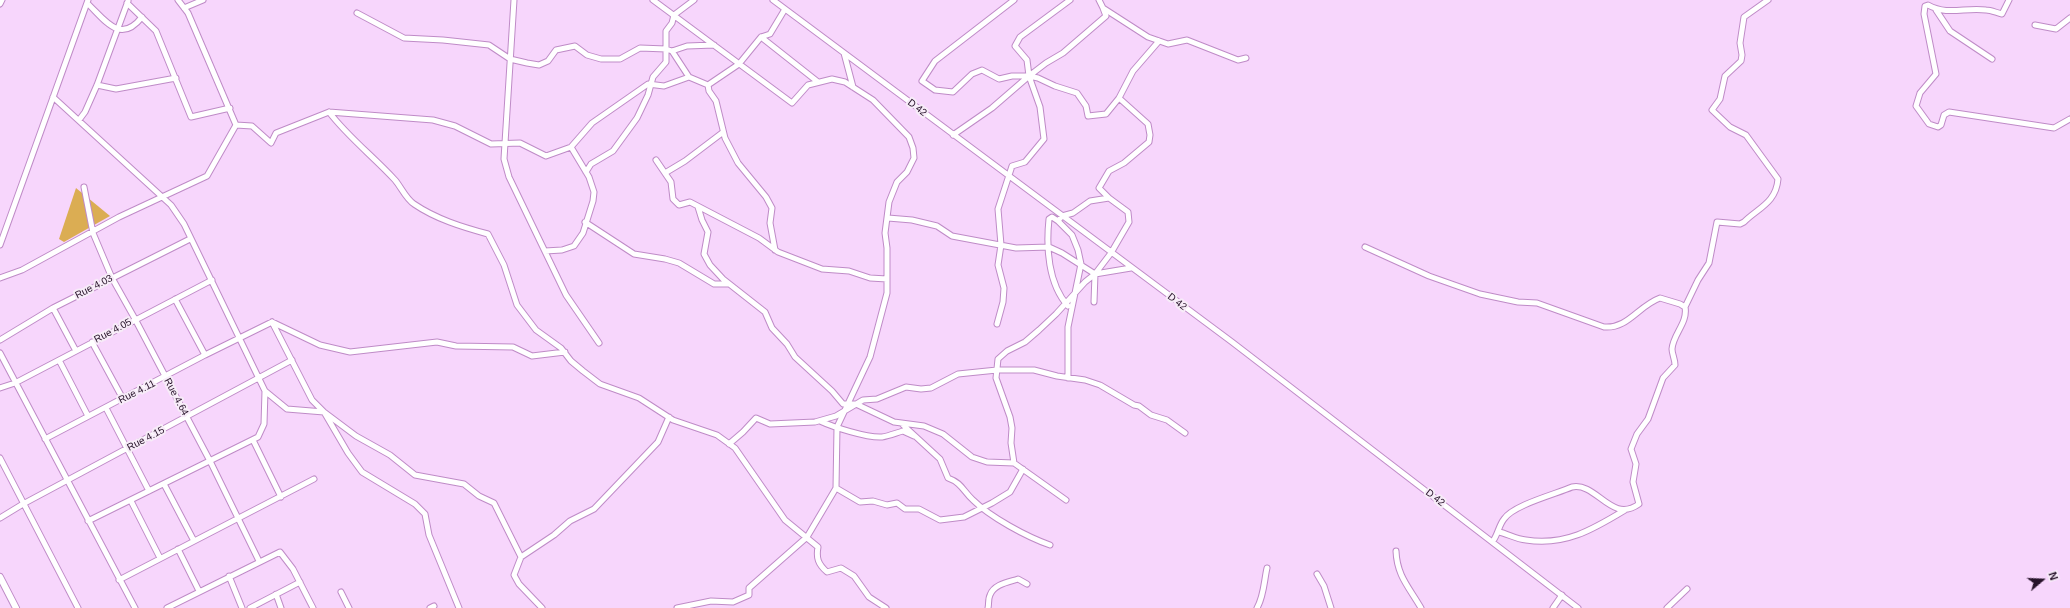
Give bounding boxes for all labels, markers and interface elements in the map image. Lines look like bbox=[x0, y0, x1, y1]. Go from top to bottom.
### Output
street label: D 42 bbox=[905, 97, 929, 119]
street label: Rue 4.03 bbox=[73, 272, 115, 302]
street label: D 42 bbox=[1165, 291, 1189, 313]
street label: Rue 4.05 bbox=[92, 316, 134, 346]
street label: Rue 4.64 bbox=[161, 376, 191, 418]
street label: Rue 4.11 bbox=[117, 378, 157, 406]
street label: Rue 4.15 bbox=[125, 424, 167, 454]
street label: D 42 bbox=[1423, 487, 1447, 509]
north arrow bbox=[2022, 560, 2062, 600]
text: N bbox=[2046, 570, 2060, 582]

